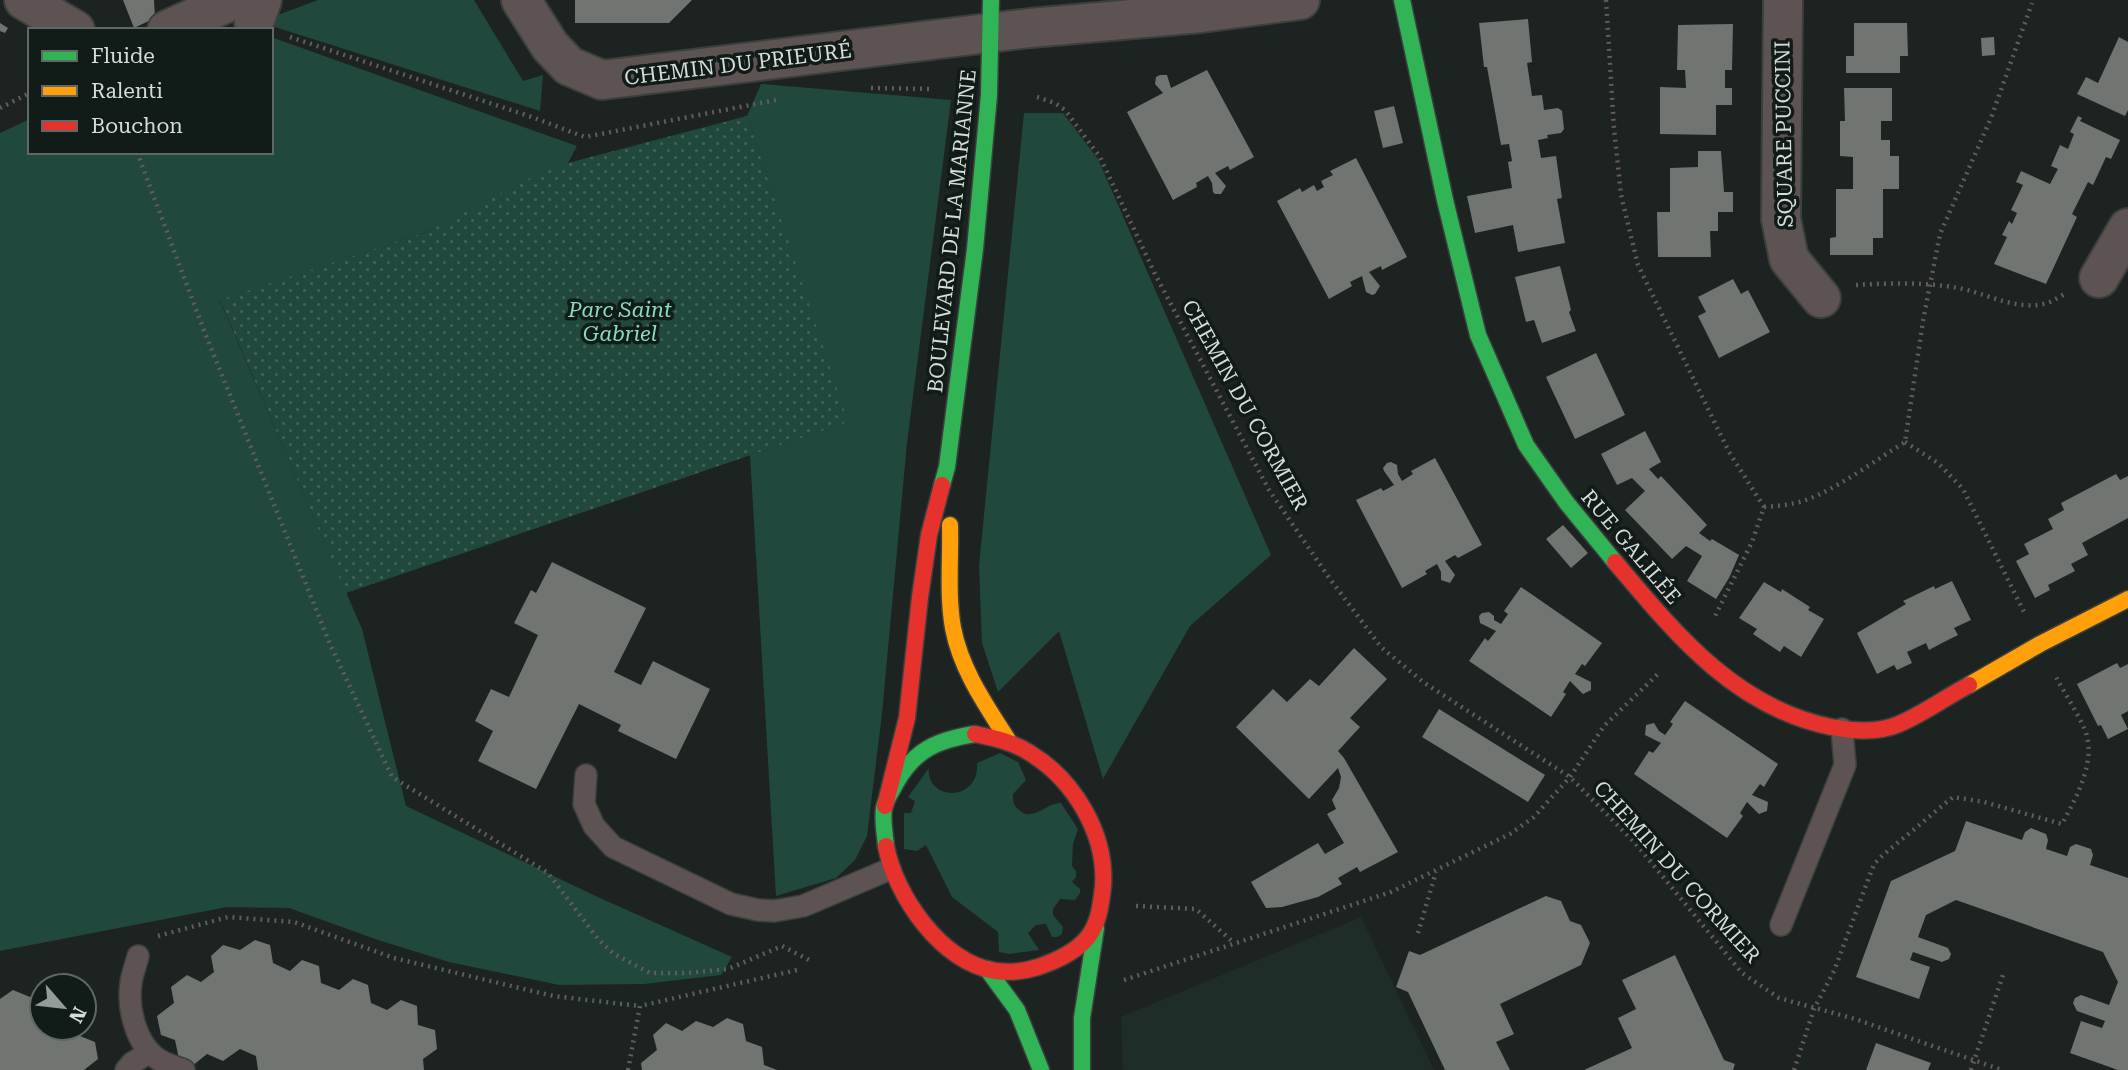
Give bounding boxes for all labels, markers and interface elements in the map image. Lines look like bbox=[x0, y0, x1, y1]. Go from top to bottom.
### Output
legend bbox=[28, 28, 273, 154]
street label: CHEMIN DU PRIEURÉ bbox=[623, 37, 853, 90]
street label: SQUARE PUCCINI bbox=[1770, 41, 1798, 227]
text: Fluide bbox=[91, 44, 155, 68]
street label: BOULEVARD DE LA MARIANNE bbox=[923, 68, 981, 394]
text: Ralenti bbox=[91, 79, 163, 103]
text: Bouchon bbox=[91, 114, 183, 138]
street label: CHEMIN DU CORMIER bbox=[1177, 296, 1313, 515]
park label: Parc Saint Gabriel bbox=[567, 298, 672, 346]
street label: RUE GALILÉE bbox=[1576, 484, 1687, 609]
street label: CHEMIN DU CORMIER bbox=[1589, 776, 1765, 968]
north arrow bbox=[28, 972, 98, 1042]
text: N bbox=[64, 1003, 91, 1027]

